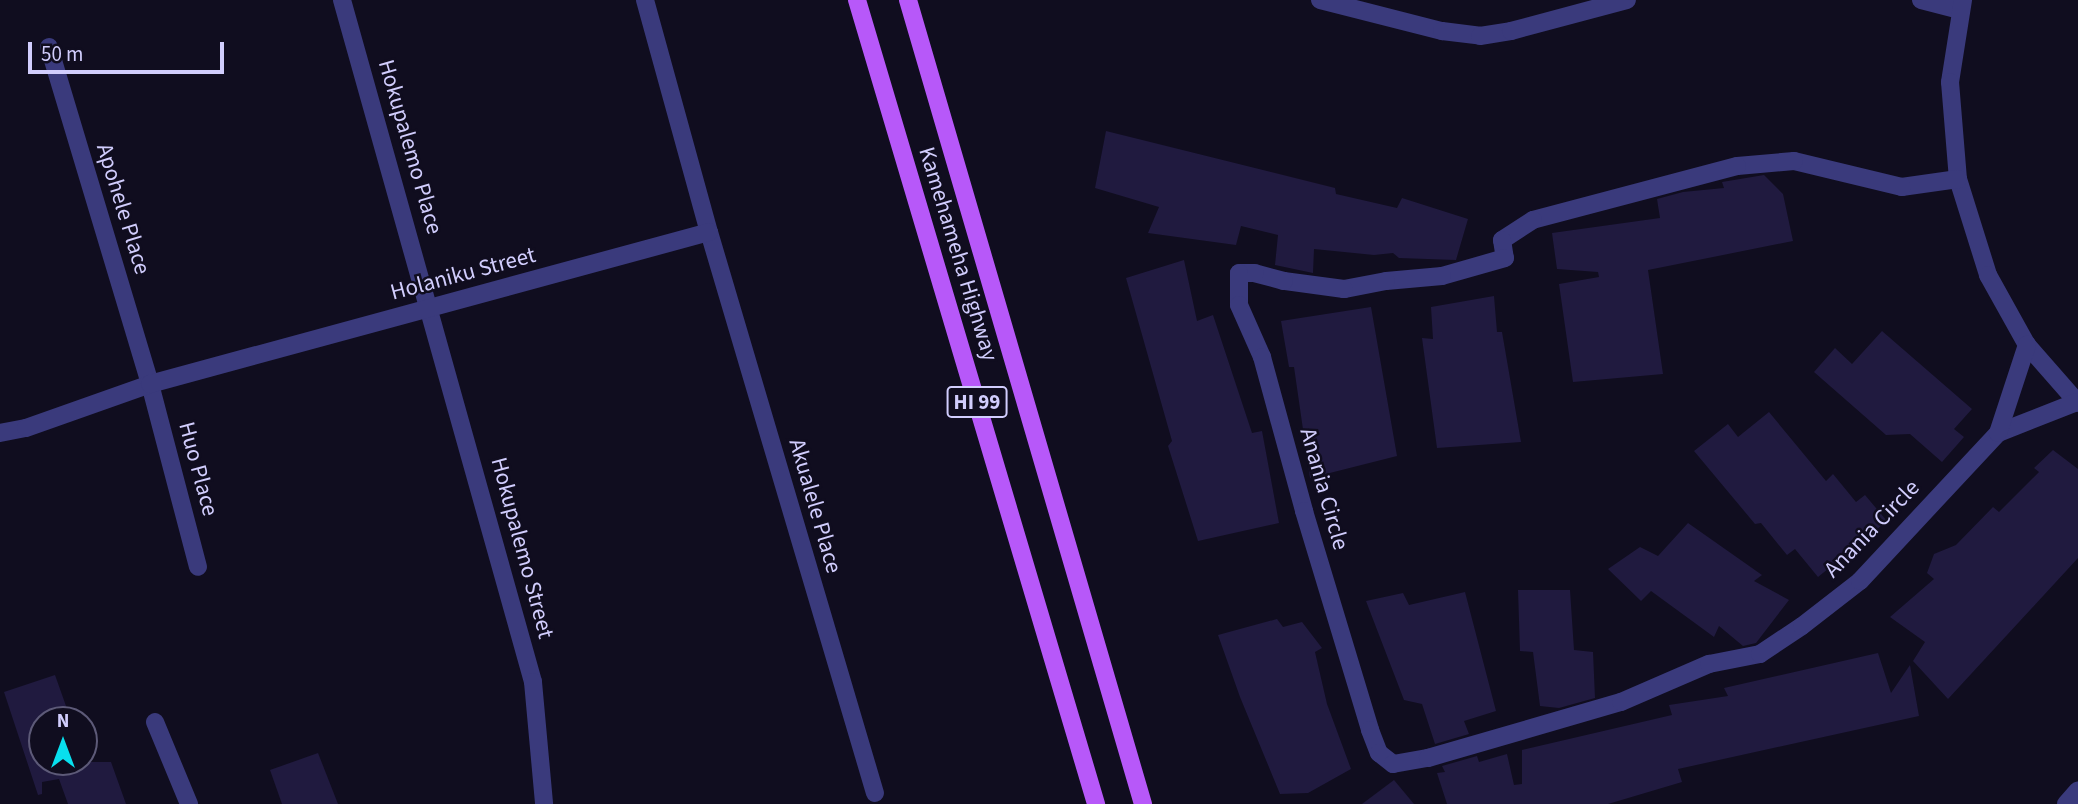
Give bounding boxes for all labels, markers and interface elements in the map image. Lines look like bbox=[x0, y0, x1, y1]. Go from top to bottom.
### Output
scale bar bbox=[32, 28, 228, 72]
text: 50 m bbox=[41, 39, 83, 69]
street label: Hokupalemo Place bbox=[372, 57, 448, 237]
street label: Apohele Place bbox=[90, 140, 156, 278]
street label: Kamehameha Highway bbox=[912, 144, 1004, 364]
street label: Holaniku Street bbox=[387, 241, 539, 307]
road number: HI 99 bbox=[946, 384, 1009, 420]
street label: Huo Place bbox=[172, 419, 224, 519]
street label: Anania Circle bbox=[1293, 425, 1355, 553]
street label: Akualele Place bbox=[783, 436, 847, 576]
street label: Hokupalemo Street bbox=[485, 455, 559, 641]
street label: Anania Circle bbox=[1819, 474, 1925, 584]
north arrow bbox=[28, 706, 98, 776]
text: N bbox=[57, 708, 69, 735]

